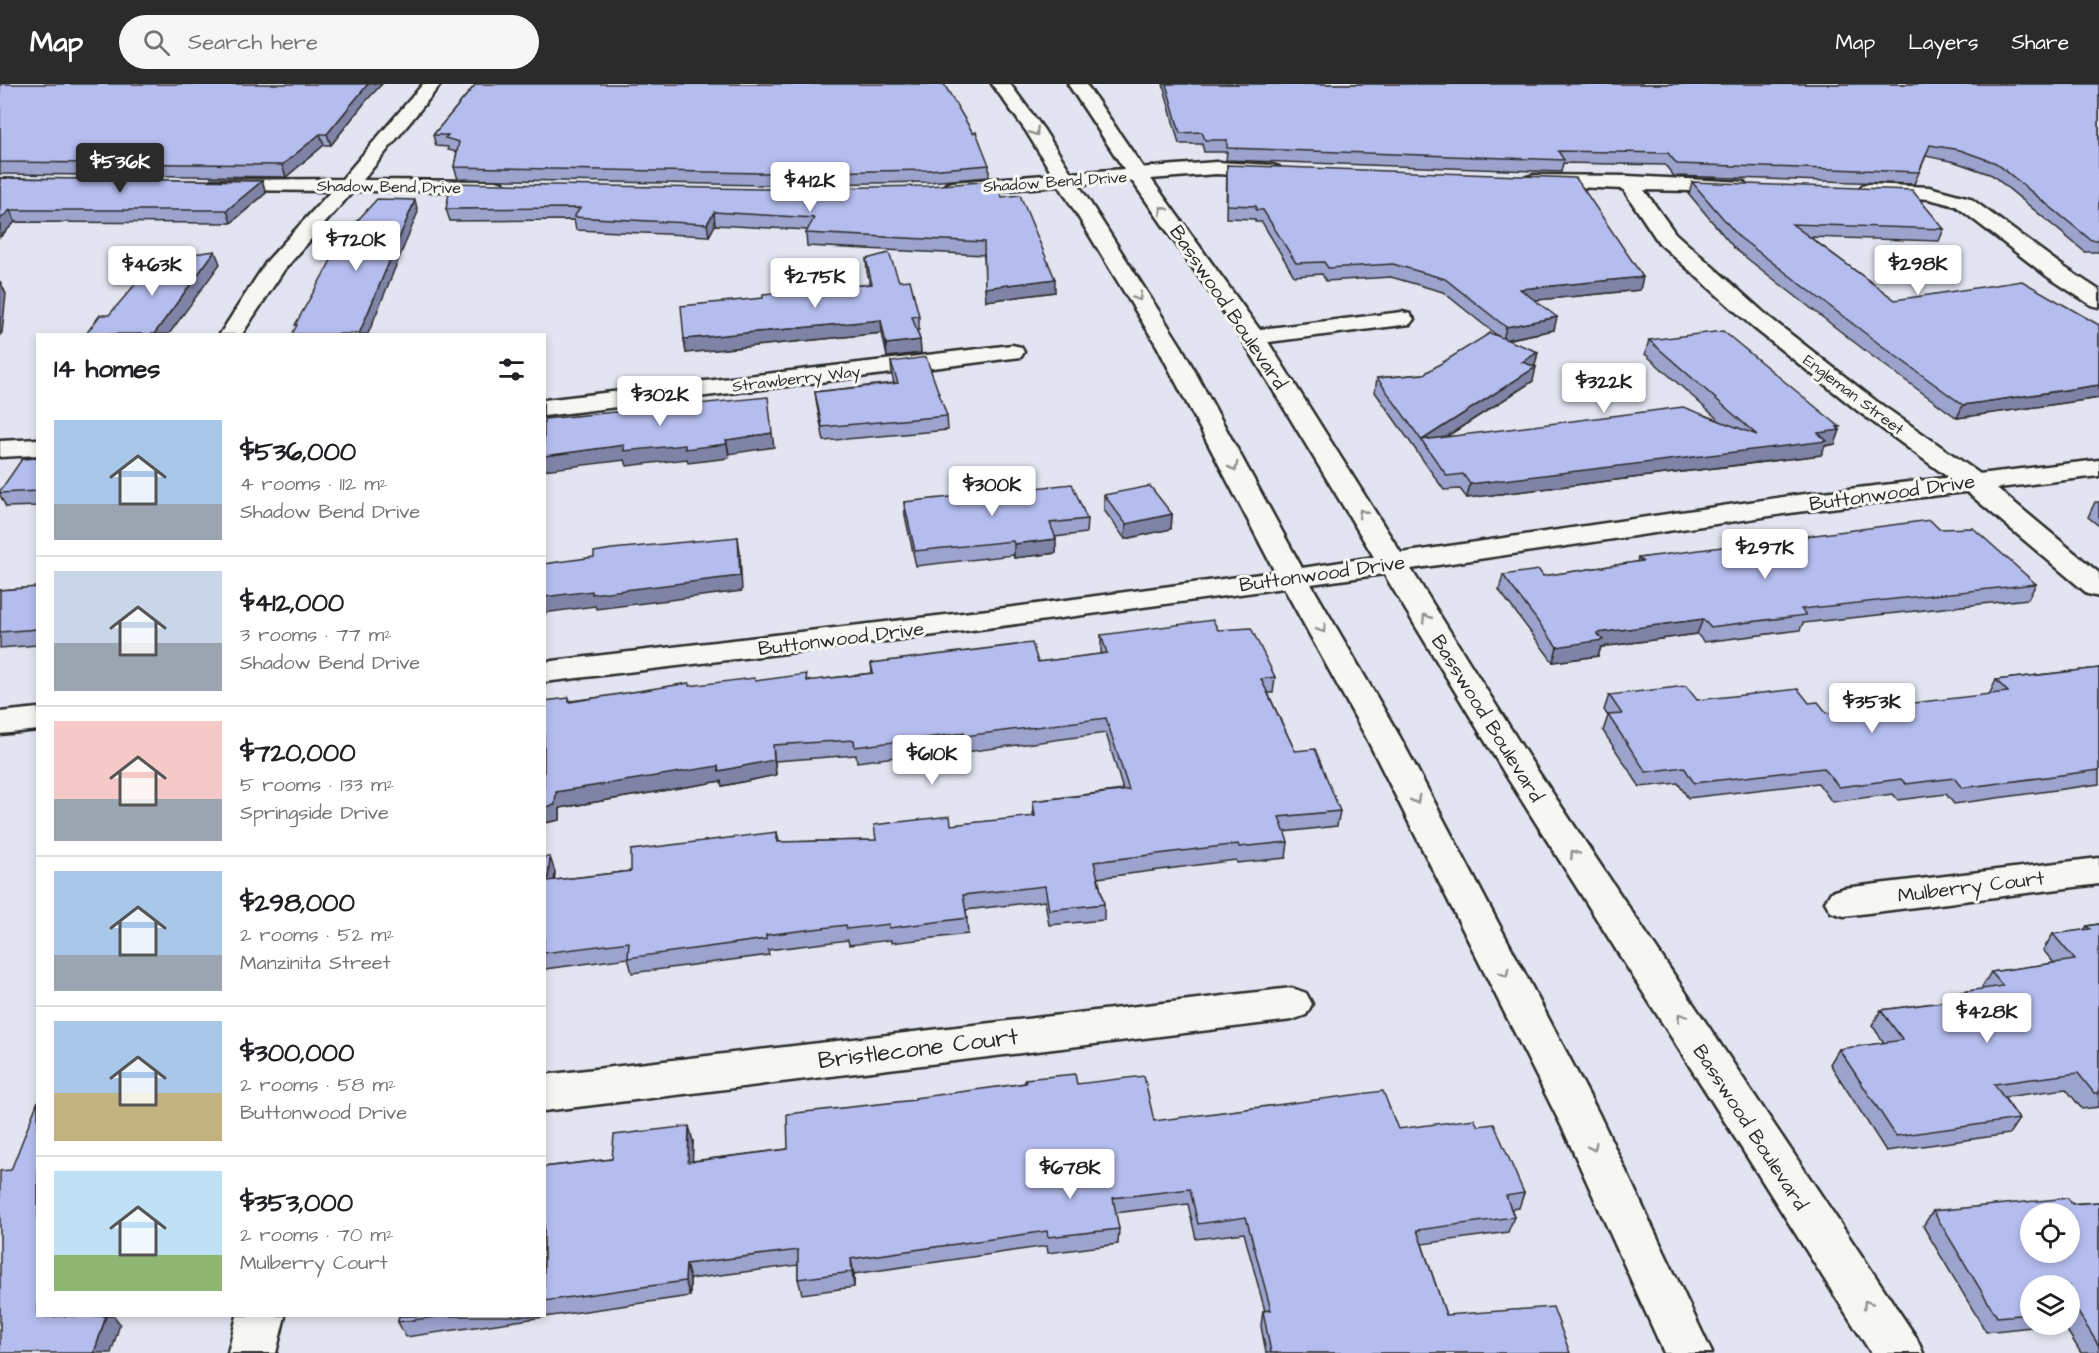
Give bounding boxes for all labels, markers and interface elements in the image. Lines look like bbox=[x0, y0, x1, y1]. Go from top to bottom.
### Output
search box bbox=[119, 15, 539, 69]
text: Map bbox=[30, 23, 83, 62]
icon: search bbox=[140, 26, 173, 59]
text: Search here bbox=[188, 27, 318, 58]
text: Map bbox=[1835, 28, 1875, 57]
text: Layers bbox=[1908, 28, 1978, 57]
text: Share bbox=[2011, 28, 2069, 57]
one-way arrow bbox=[1028, 125, 1039, 136]
pin: $536K bbox=[78, 143, 162, 194]
text: $536K bbox=[90, 148, 150, 176]
pin: $412K bbox=[768, 162, 852, 213]
street label: Shadow Bend Drive bbox=[982, 166, 1128, 198]
text: $412K bbox=[785, 167, 835, 195]
street label: Shadow Bend Drive bbox=[317, 175, 462, 199]
one-way arrow bbox=[1159, 206, 1170, 217]
street label: Basswood Boulevard bbox=[1163, 220, 1294, 395]
pin: $720K bbox=[314, 221, 398, 272]
text: $720K bbox=[326, 226, 386, 254]
pin: $298K bbox=[1876, 245, 1960, 296]
pin: $463K bbox=[110, 246, 194, 297]
text: $298K bbox=[1888, 250, 1948, 278]
text: $463K bbox=[122, 251, 182, 279]
pin: $275K bbox=[773, 258, 857, 309]
text: $275K bbox=[784, 263, 846, 291]
one-way arrow bbox=[1131, 291, 1143, 301]
street label: Engleman Street bbox=[1798, 350, 1909, 441]
text: 14 homes bbox=[54, 351, 160, 387]
icon: filters bbox=[495, 353, 528, 386]
street label: Strawberry Way bbox=[731, 360, 862, 399]
pin: $322K bbox=[1562, 363, 1646, 414]
text: $322K bbox=[1576, 368, 1632, 396]
pin: $302K bbox=[618, 376, 702, 427]
text: $302K bbox=[631, 381, 689, 409]
text: $536,000 bbox=[240, 434, 356, 470]
icon: home bbox=[102, 444, 174, 516]
one-way arrow bbox=[1227, 461, 1238, 471]
pin: $300K bbox=[950, 466, 1034, 517]
street label: Buttonwood Drive bbox=[1808, 467, 1977, 518]
text: 4 rooms · 112 m² bbox=[240, 470, 387, 498]
text: $300K bbox=[963, 471, 1021, 499]
text: Shadow Bend Drive bbox=[240, 498, 420, 526]
one-way arrow bbox=[1357, 509, 1369, 519]
pin: $297K bbox=[1723, 529, 1807, 580]
text: $297K bbox=[1736, 534, 1794, 562]
street label: Buttonwood Drive bbox=[1238, 548, 1407, 599]
text: $412,000 bbox=[240, 585, 344, 621]
icon: home bbox=[102, 595, 174, 667]
one-way arrow bbox=[1421, 614, 1433, 624]
street label: Buttonwood Drive bbox=[757, 615, 926, 663]
text: 3 rooms · 77 m² bbox=[240, 621, 392, 649]
one-way arrow bbox=[1315, 623, 1326, 633]
street label: Basswood Boulevard bbox=[1424, 629, 1550, 808]
text: Shadow Bend Drive bbox=[240, 649, 420, 677]
pin: $353K bbox=[1830, 683, 1914, 734]
text: $353K bbox=[1843, 688, 1901, 716]
text: $720,000 bbox=[240, 735, 356, 771]
pin: $610K bbox=[890, 735, 974, 786]
text: $610K bbox=[907, 740, 957, 768]
icon: home bbox=[102, 745, 174, 817]
text: 5 rooms · 133 m² bbox=[240, 771, 394, 799]
one-way arrow bbox=[1408, 794, 1420, 805]
text: Springside Drive bbox=[240, 799, 389, 827]
one-way arrow bbox=[1570, 850, 1581, 861]
street label: Mulberry Court bbox=[1896, 864, 2046, 911]
text: $298,000 bbox=[240, 885, 355, 921]
icon: home bbox=[102, 895, 174, 967]
text: 2 rooms · 52 m² bbox=[240, 921, 394, 949]
text: Manzinita Street bbox=[240, 949, 391, 977]
one-way arrow bbox=[1498, 967, 1509, 977]
pin: $428K bbox=[1945, 993, 2029, 1044]
text: $428K bbox=[1956, 998, 2018, 1026]
one-way arrow bbox=[1677, 1013, 1688, 1024]
street label: Bristlecone Court bbox=[816, 1020, 1020, 1078]
text: $300,000 bbox=[240, 1035, 354, 1071]
street label: Basswood Boulevard bbox=[1686, 1039, 1814, 1216]
icon: home bbox=[102, 1045, 174, 1117]
text: 2 rooms · 58 m² bbox=[240, 1071, 396, 1099]
text: Buttonwood Drive bbox=[240, 1099, 407, 1127]
one-way arrow bbox=[1586, 1141, 1598, 1152]
pin: $678K bbox=[1028, 1149, 1112, 1200]
text: $678K bbox=[1039, 1154, 1101, 1182]
text: $353,000 bbox=[240, 1185, 353, 1221]
icon: home bbox=[102, 1195, 174, 1267]
map controls bbox=[2020, 1203, 2080, 1335]
button: locate bbox=[2020, 1203, 2080, 1263]
text: 2 rooms · 70 m² bbox=[240, 1221, 393, 1249]
text: Mulberry Court bbox=[240, 1249, 388, 1277]
button: layers bbox=[2020, 1275, 2080, 1335]
one-way arrow bbox=[1863, 1300, 1874, 1311]

